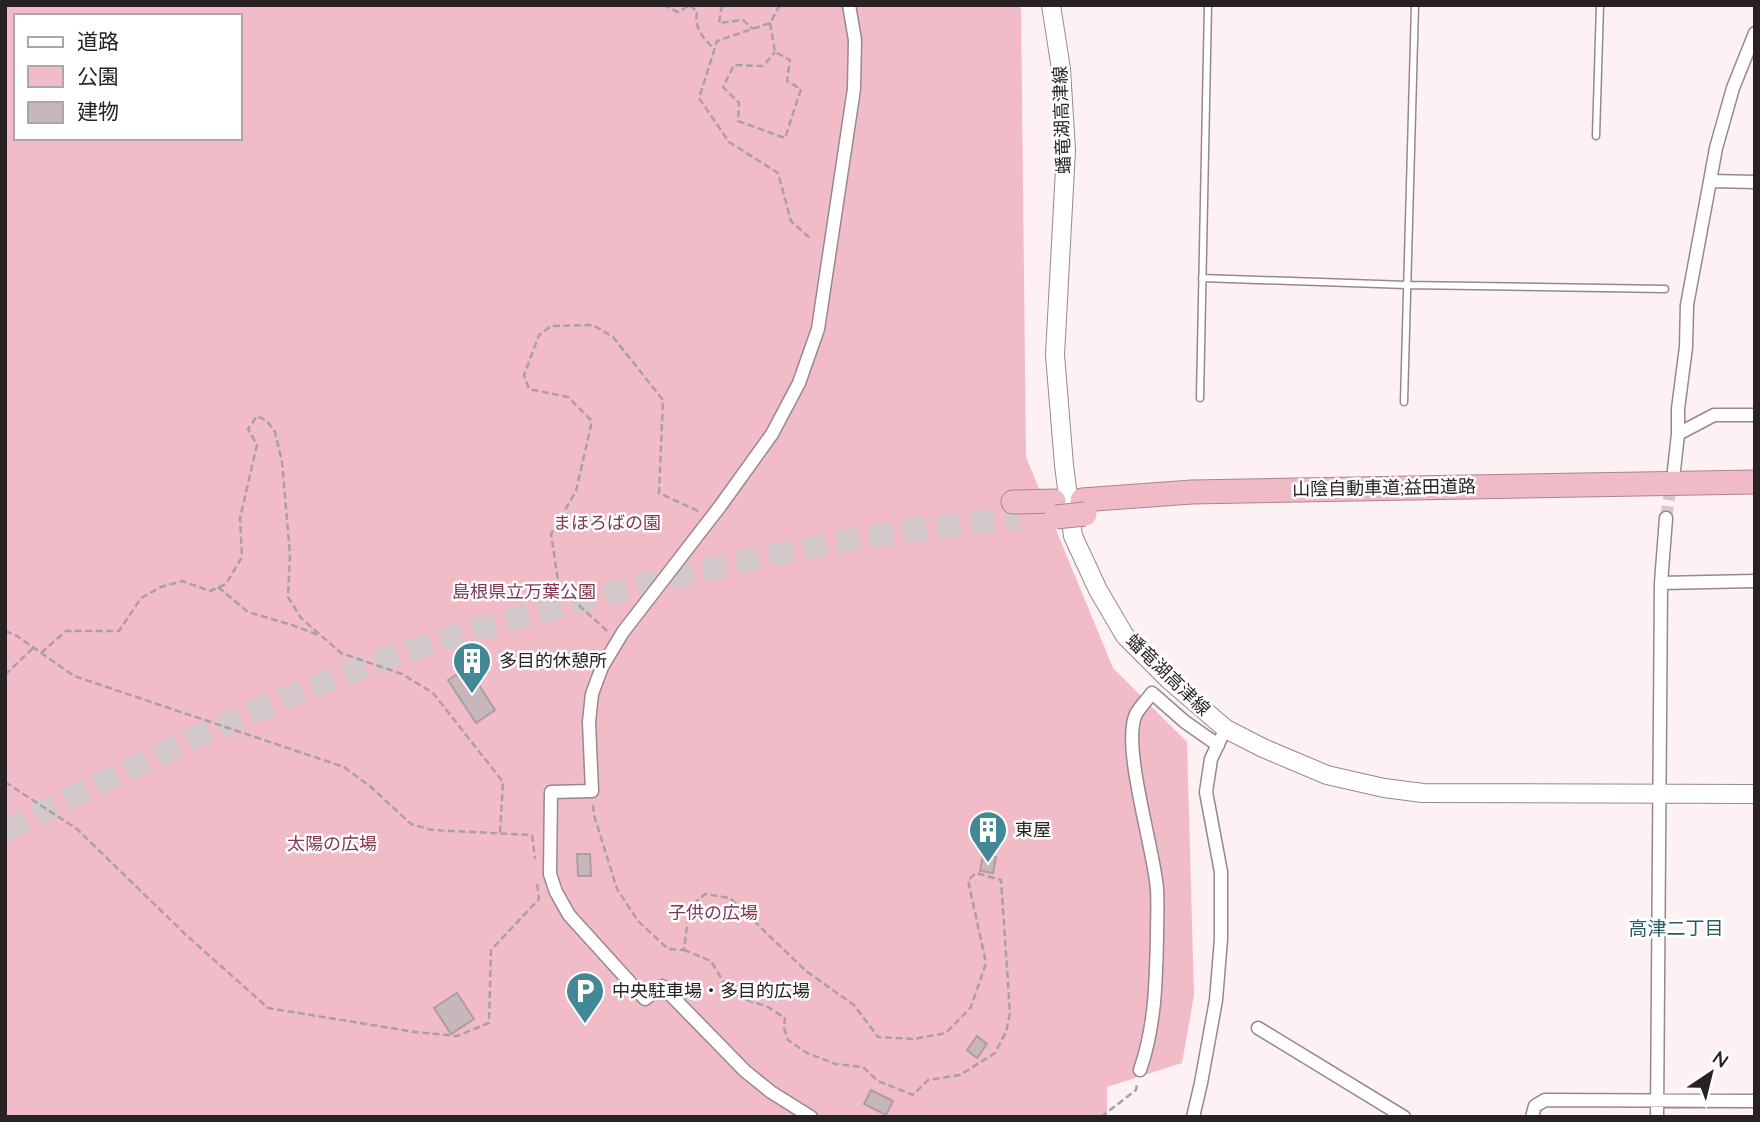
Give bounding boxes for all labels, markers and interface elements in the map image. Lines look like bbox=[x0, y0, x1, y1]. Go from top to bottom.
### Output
legend bbox=[14, 14, 242, 140]
text: 道路 bbox=[77, 28, 119, 54]
text: 公園 bbox=[77, 63, 119, 89]
street label: 蟠竜湖高津線 bbox=[1048, 66, 1075, 174]
text: 建物 bbox=[77, 98, 119, 124]
street label: 山陰自動車道;益田道路 bbox=[1292, 474, 1476, 501]
park label: まほろばの園 bbox=[553, 511, 661, 534]
park label: 島根県立万葉公園 bbox=[452, 580, 596, 603]
street label: 蟠竜湖高津線 bbox=[1122, 629, 1215, 720]
building icon: 多目的休憩所 bbox=[451, 640, 493, 695]
place label: 多目的休憩所 bbox=[499, 649, 607, 672]
building icon: 東屋 bbox=[967, 809, 1009, 864]
place label: 東屋 bbox=[1015, 818, 1051, 841]
park label: 太陽の広場 bbox=[287, 832, 377, 855]
park label: 子供の広場 bbox=[668, 901, 758, 924]
district label: 高津二丁目 bbox=[1628, 916, 1724, 940]
parking icon: 中央駐車場・多目的広場 bbox=[564, 970, 606, 1025]
place label: 中央駐車場・多目的広場 bbox=[612, 979, 810, 1002]
north arrow bbox=[1676, 1038, 1746, 1108]
text: N bbox=[1708, 1045, 1733, 1073]

